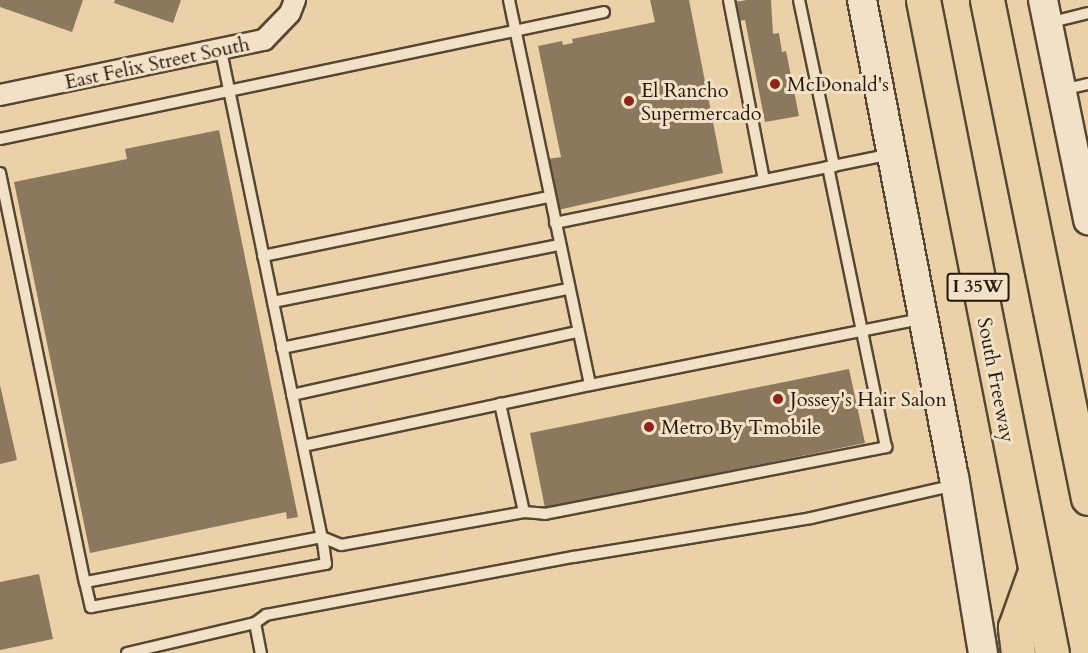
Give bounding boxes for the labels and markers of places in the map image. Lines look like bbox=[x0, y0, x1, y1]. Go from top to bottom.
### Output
place label: McDonald's bbox=[787, 72, 889, 96]
marker: McDonald's bbox=[768, 77, 782, 91]
place label: El Rancho Supermercado bbox=[641, 78, 762, 125]
marker: El Rancho Supermercado bbox=[622, 94, 636, 108]
place label: Jossey's Hair Salon bbox=[790, 387, 947, 411]
marker: Jossey's Hair Salon bbox=[771, 392, 785, 406]
place label: Metro By Tmobile bbox=[661, 415, 821, 439]
marker: Metro By Tmobile bbox=[642, 420, 656, 434]

